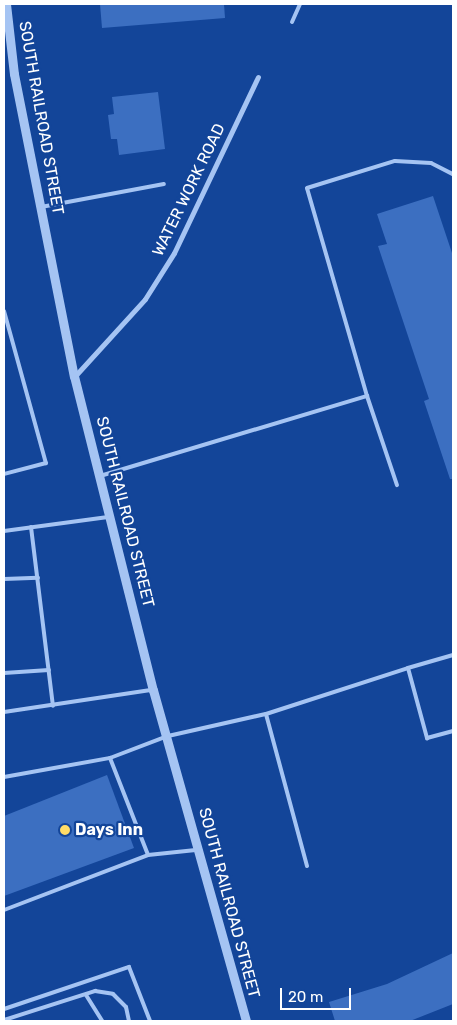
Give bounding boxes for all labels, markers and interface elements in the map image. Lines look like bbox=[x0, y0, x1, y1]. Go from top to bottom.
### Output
street label: SOUTH RAILROAD STREET bbox=[15, 20, 67, 216]
street label: WATER WORK ROAD bbox=[148, 120, 230, 260]
street label: SOUTH RAILROAD STREET bbox=[92, 415, 158, 609]
street label: SOUTH RAILROAD STREET bbox=[194, 806, 264, 1000]
place label: Days Inn bbox=[75, 820, 143, 840]
marker: Days Inn bbox=[59, 824, 71, 836]
scale bar bbox=[282, 978, 353, 1010]
text: 20 m bbox=[288, 988, 323, 1006]

